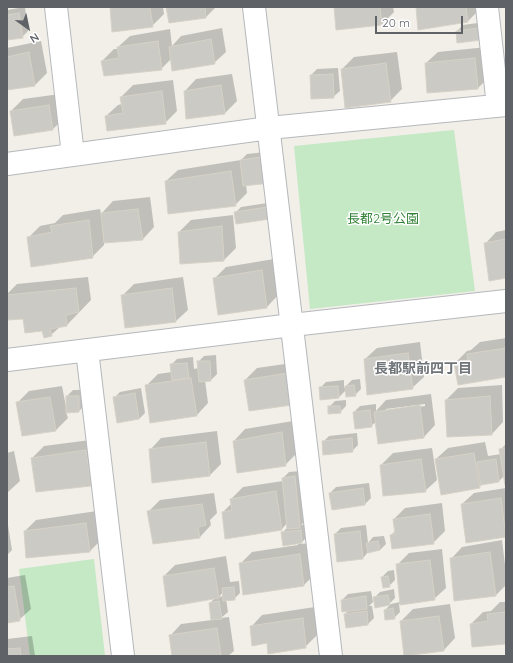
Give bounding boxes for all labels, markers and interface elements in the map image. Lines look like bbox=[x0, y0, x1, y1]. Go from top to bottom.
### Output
north arrow bbox=[8, 8, 48, 48]
scale bar bbox=[377, 8, 465, 34]
text: 20 m bbox=[382, 15, 410, 30]
text: N bbox=[27, 30, 42, 46]
park label: 長都2号公園 bbox=[347, 211, 419, 227]
district label: 長都駅前四丁目 bbox=[374, 361, 472, 377]

